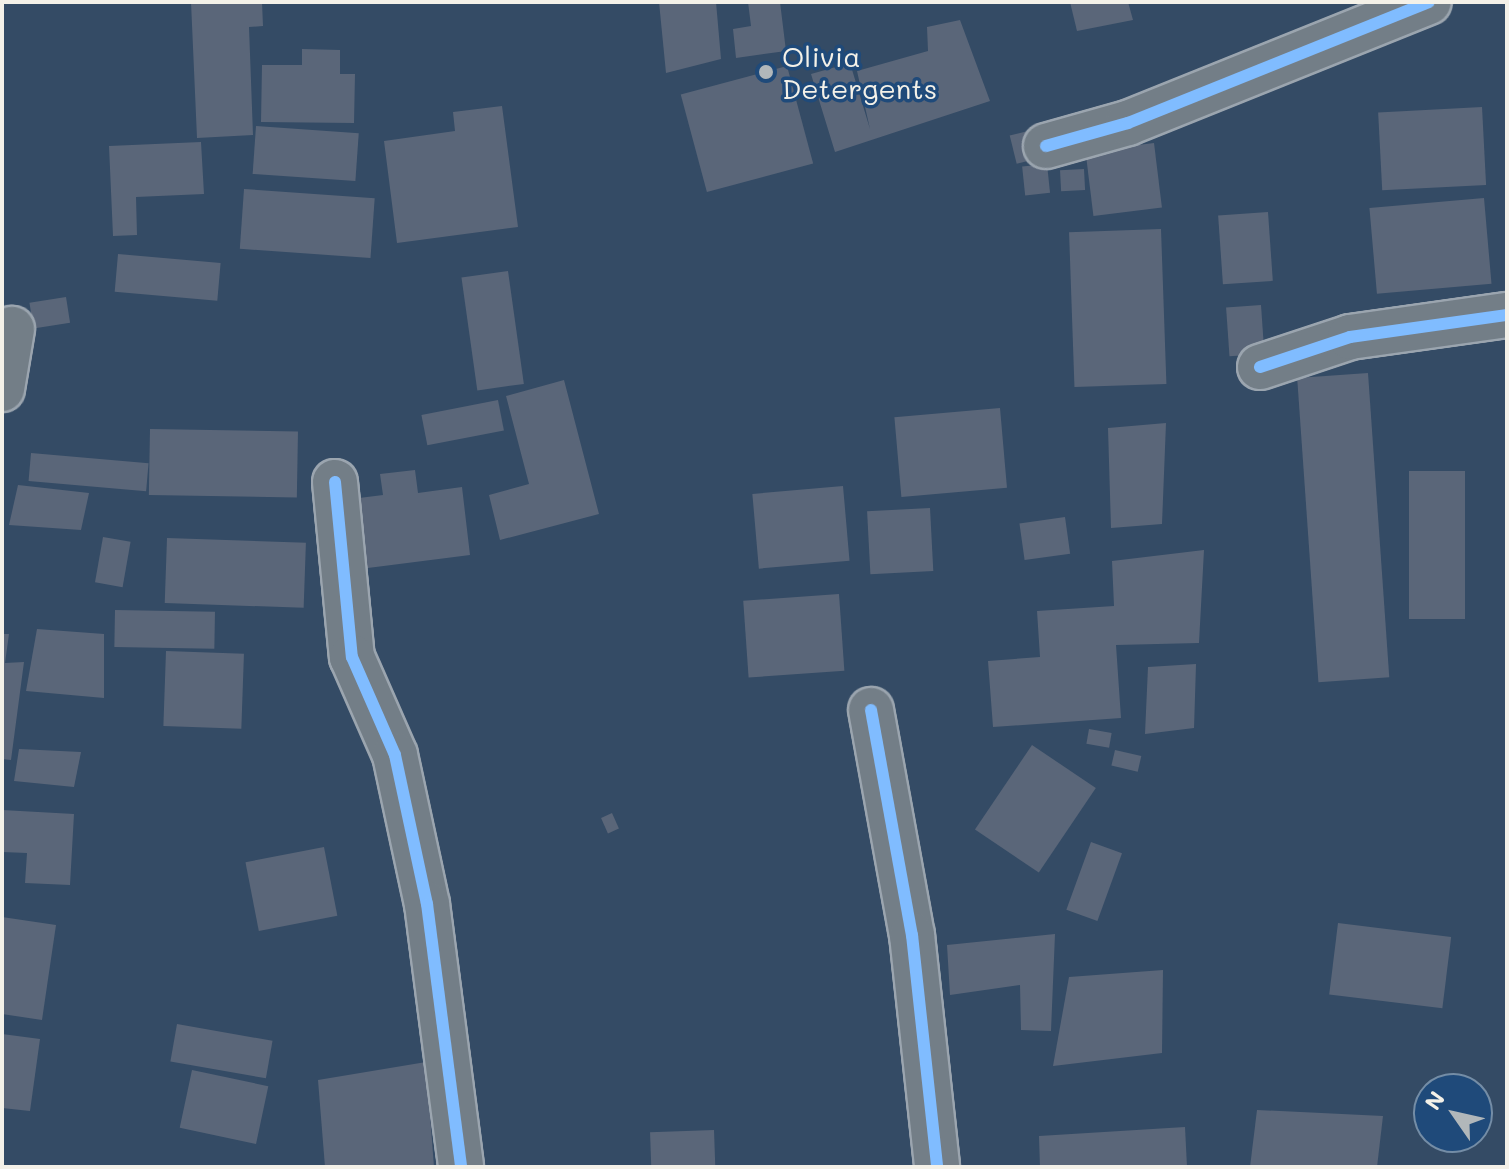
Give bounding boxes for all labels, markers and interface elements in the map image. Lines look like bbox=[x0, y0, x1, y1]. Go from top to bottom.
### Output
place label: Olivia Detergents bbox=[782, 39, 937, 105]
marker: Olivia Detergents bbox=[757, 63, 775, 81]
north arrow bbox=[1413, 1073, 1493, 1153]
text: N bbox=[1418, 1085, 1451, 1115]

